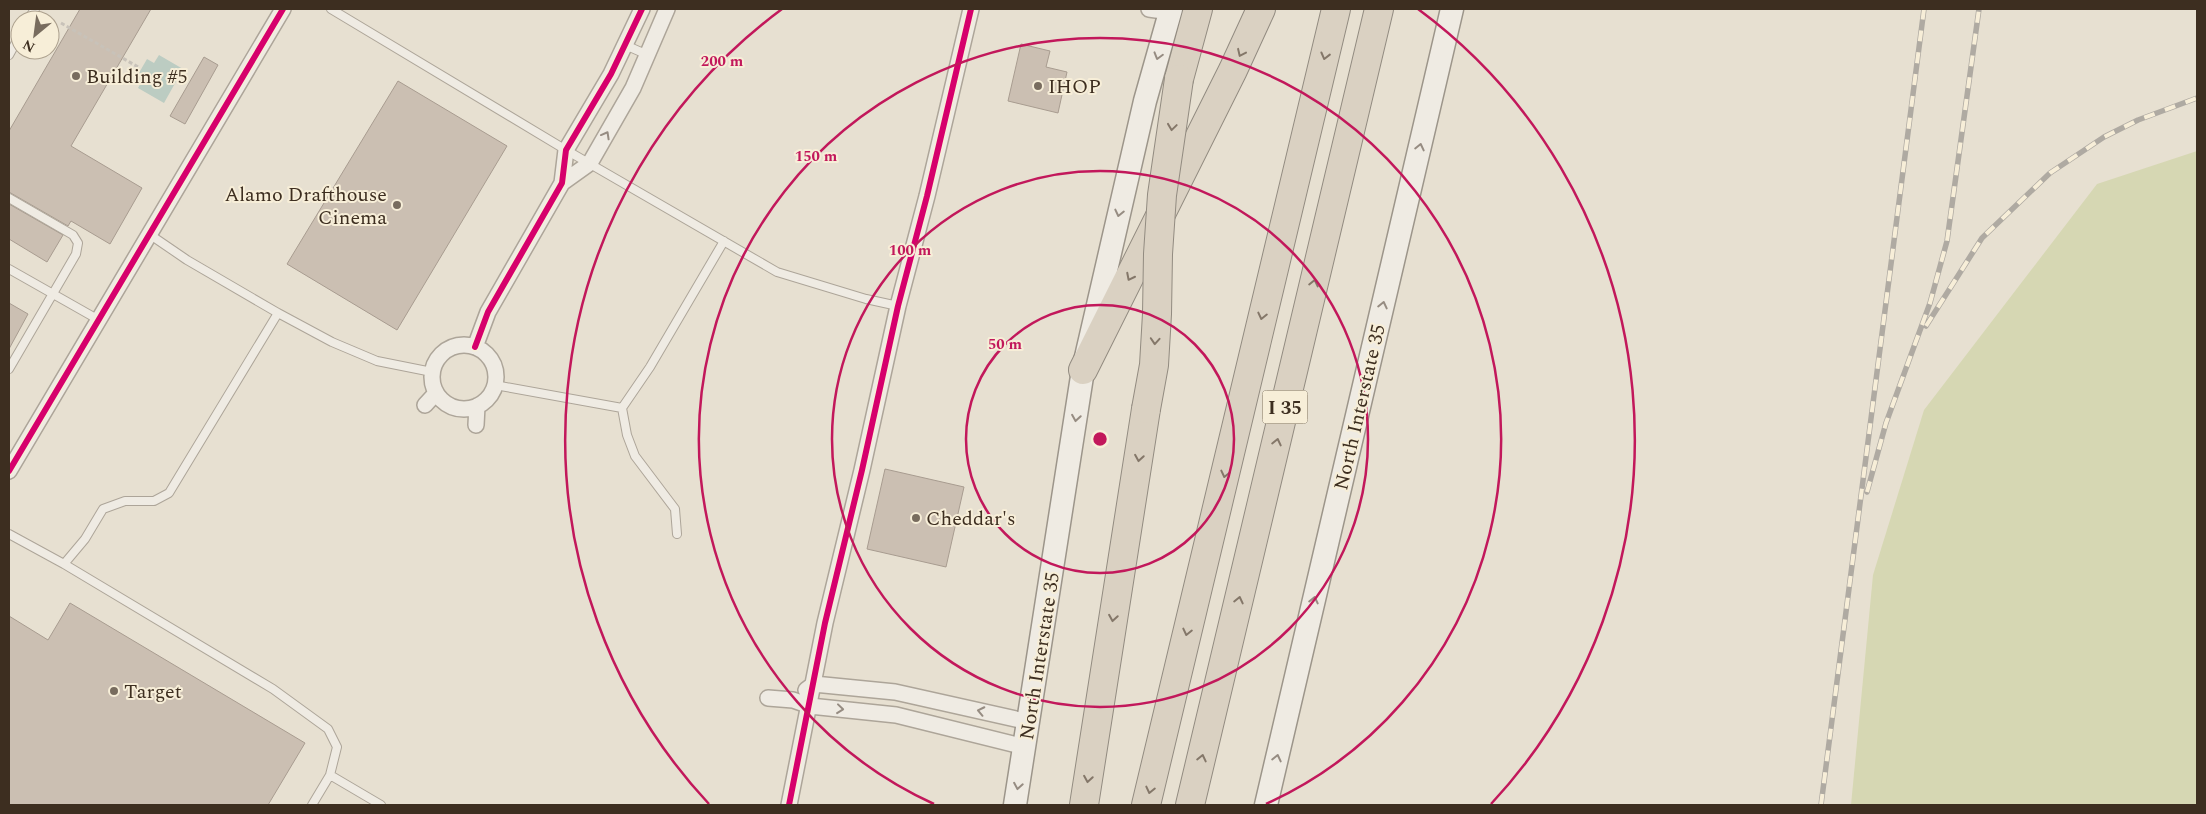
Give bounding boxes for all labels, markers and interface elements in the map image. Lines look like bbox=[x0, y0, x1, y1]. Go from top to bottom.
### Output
north arrow bbox=[10, 10, 60, 60]
text: N bbox=[19, 34, 39, 58]
one-way arrow bbox=[1237, 48, 1247, 57]
text: 200 m bbox=[701, 50, 744, 73]
one-way arrow bbox=[1154, 51, 1164, 59]
one-way arrow bbox=[1320, 52, 1330, 60]
place label: Building #5 bbox=[86, 62, 187, 92]
marker: Building #5 bbox=[70, 70, 82, 82]
place label: IHOP bbox=[1048, 72, 1101, 102]
marker: IHOP bbox=[1032, 80, 1044, 92]
one-way arrow bbox=[1167, 124, 1178, 132]
one-way arrow bbox=[600, 132, 610, 141]
one-way arrow bbox=[1414, 142, 1425, 151]
text: 150 m bbox=[795, 145, 838, 168]
place label: Alamo Drafthouse Cinema bbox=[224, 180, 387, 233]
marker: Alamo Drafthouse Cinema bbox=[391, 199, 403, 211]
one-way arrow bbox=[1114, 209, 1125, 218]
text: 100 m bbox=[889, 239, 932, 262]
one-way arrow bbox=[1126, 272, 1136, 281]
one-way arrow bbox=[1308, 279, 1319, 288]
one-way arrow bbox=[1377, 301, 1388, 310]
one-way arrow bbox=[1257, 311, 1268, 320]
street label: North Interstate 35 bbox=[1326, 321, 1394, 493]
text: 50 m bbox=[988, 333, 1023, 356]
one-way arrow bbox=[1150, 337, 1161, 345]
road number: I 35 bbox=[1262, 391, 1308, 424]
one-way arrow bbox=[1071, 414, 1081, 423]
centre of rings bbox=[1091, 430, 1109, 448]
one-way arrow bbox=[1271, 437, 1282, 446]
one-way arrow bbox=[1134, 453, 1144, 462]
one-way arrow bbox=[1220, 469, 1231, 478]
place label: Cheddar's bbox=[926, 504, 1016, 534]
marker: Cheddar's bbox=[910, 512, 922, 524]
street label: North Interstate 35 bbox=[1012, 570, 1068, 742]
one-way arrow bbox=[1233, 595, 1244, 604]
one-way arrow bbox=[1308, 595, 1319, 604]
one-way arrow bbox=[1109, 614, 1119, 622]
one-way arrow bbox=[1182, 627, 1193, 636]
place label: Target bbox=[124, 677, 182, 707]
marker: Target bbox=[108, 685, 120, 697]
one-way arrow bbox=[837, 703, 845, 714]
one-way arrow bbox=[977, 706, 986, 717]
one-way arrow bbox=[1196, 753, 1207, 762]
one-way arrow bbox=[1271, 753, 1282, 762]
one-way arrow bbox=[1083, 775, 1094, 783]
one-way arrow bbox=[1014, 782, 1024, 791]
one-way arrow bbox=[1145, 786, 1156, 795]

